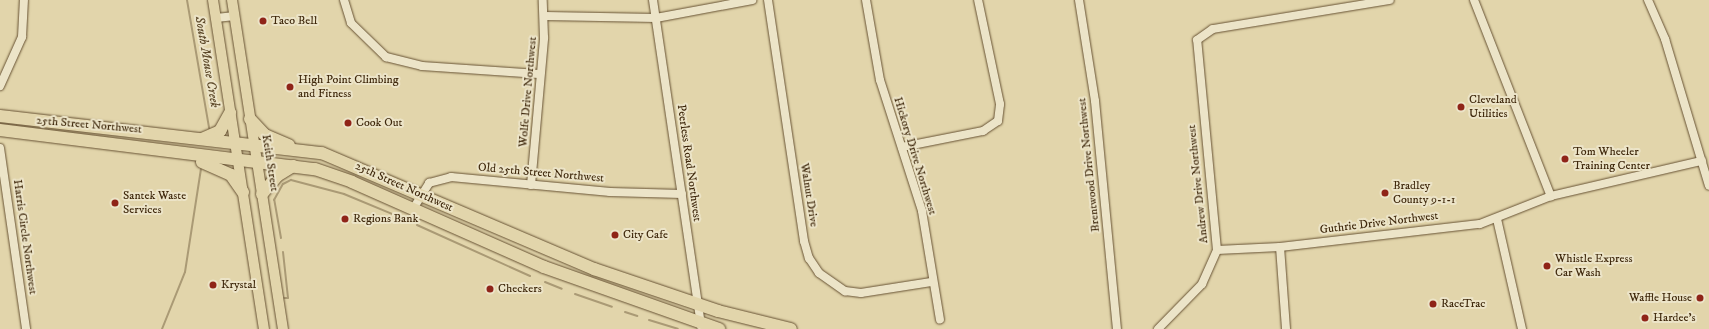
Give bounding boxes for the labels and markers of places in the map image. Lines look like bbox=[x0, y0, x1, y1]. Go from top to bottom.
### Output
place label: Taco Bell bbox=[271, 14, 317, 28]
marker: Taco Bell bbox=[258, 16, 268, 26]
place label: High Point Climbing and Fitness bbox=[298, 73, 399, 101]
marker: High Point Climbing and Fitness bbox=[285, 82, 295, 92]
place label: Cleveland Utilities bbox=[1469, 93, 1517, 121]
marker: Cleveland Utilities bbox=[1456, 102, 1466, 112]
place label: Cook Out bbox=[356, 116, 402, 130]
marker: Cook Out bbox=[343, 118, 353, 128]
place label: Tom Wheeler Training Center bbox=[1573, 145, 1650, 173]
marker: Tom Wheeler Training Center bbox=[1560, 154, 1570, 164]
place label: Bradley County 9-1-1 bbox=[1393, 179, 1455, 207]
marker: Bradley County 9-1-1 bbox=[1380, 188, 1390, 198]
place label: Santek Waste Services bbox=[123, 189, 186, 217]
marker: Santek Waste Services bbox=[110, 198, 120, 208]
place label: Regions Bank bbox=[353, 212, 418, 226]
marker: Regions Bank bbox=[340, 214, 350, 224]
place label: City Cafe bbox=[623, 228, 668, 242]
marker: City Cafe bbox=[610, 230, 620, 240]
place label: Whistle Express Car Wash bbox=[1555, 252, 1632, 280]
marker: Whistle Express Car Wash bbox=[1542, 261, 1552, 271]
place label: Krystal bbox=[221, 278, 256, 292]
marker: Krystal bbox=[208, 280, 218, 290]
place label: Checkers bbox=[498, 282, 542, 296]
marker: Checkers bbox=[485, 284, 495, 294]
place label: Waffle House bbox=[1629, 291, 1692, 305]
marker: Waffle House bbox=[1695, 293, 1705, 303]
place label: RaceTrac bbox=[1441, 297, 1485, 311]
marker: RaceTrac bbox=[1428, 299, 1438, 309]
place label: Hardee's bbox=[1653, 311, 1695, 325]
marker: Hardee's bbox=[1640, 313, 1650, 323]

